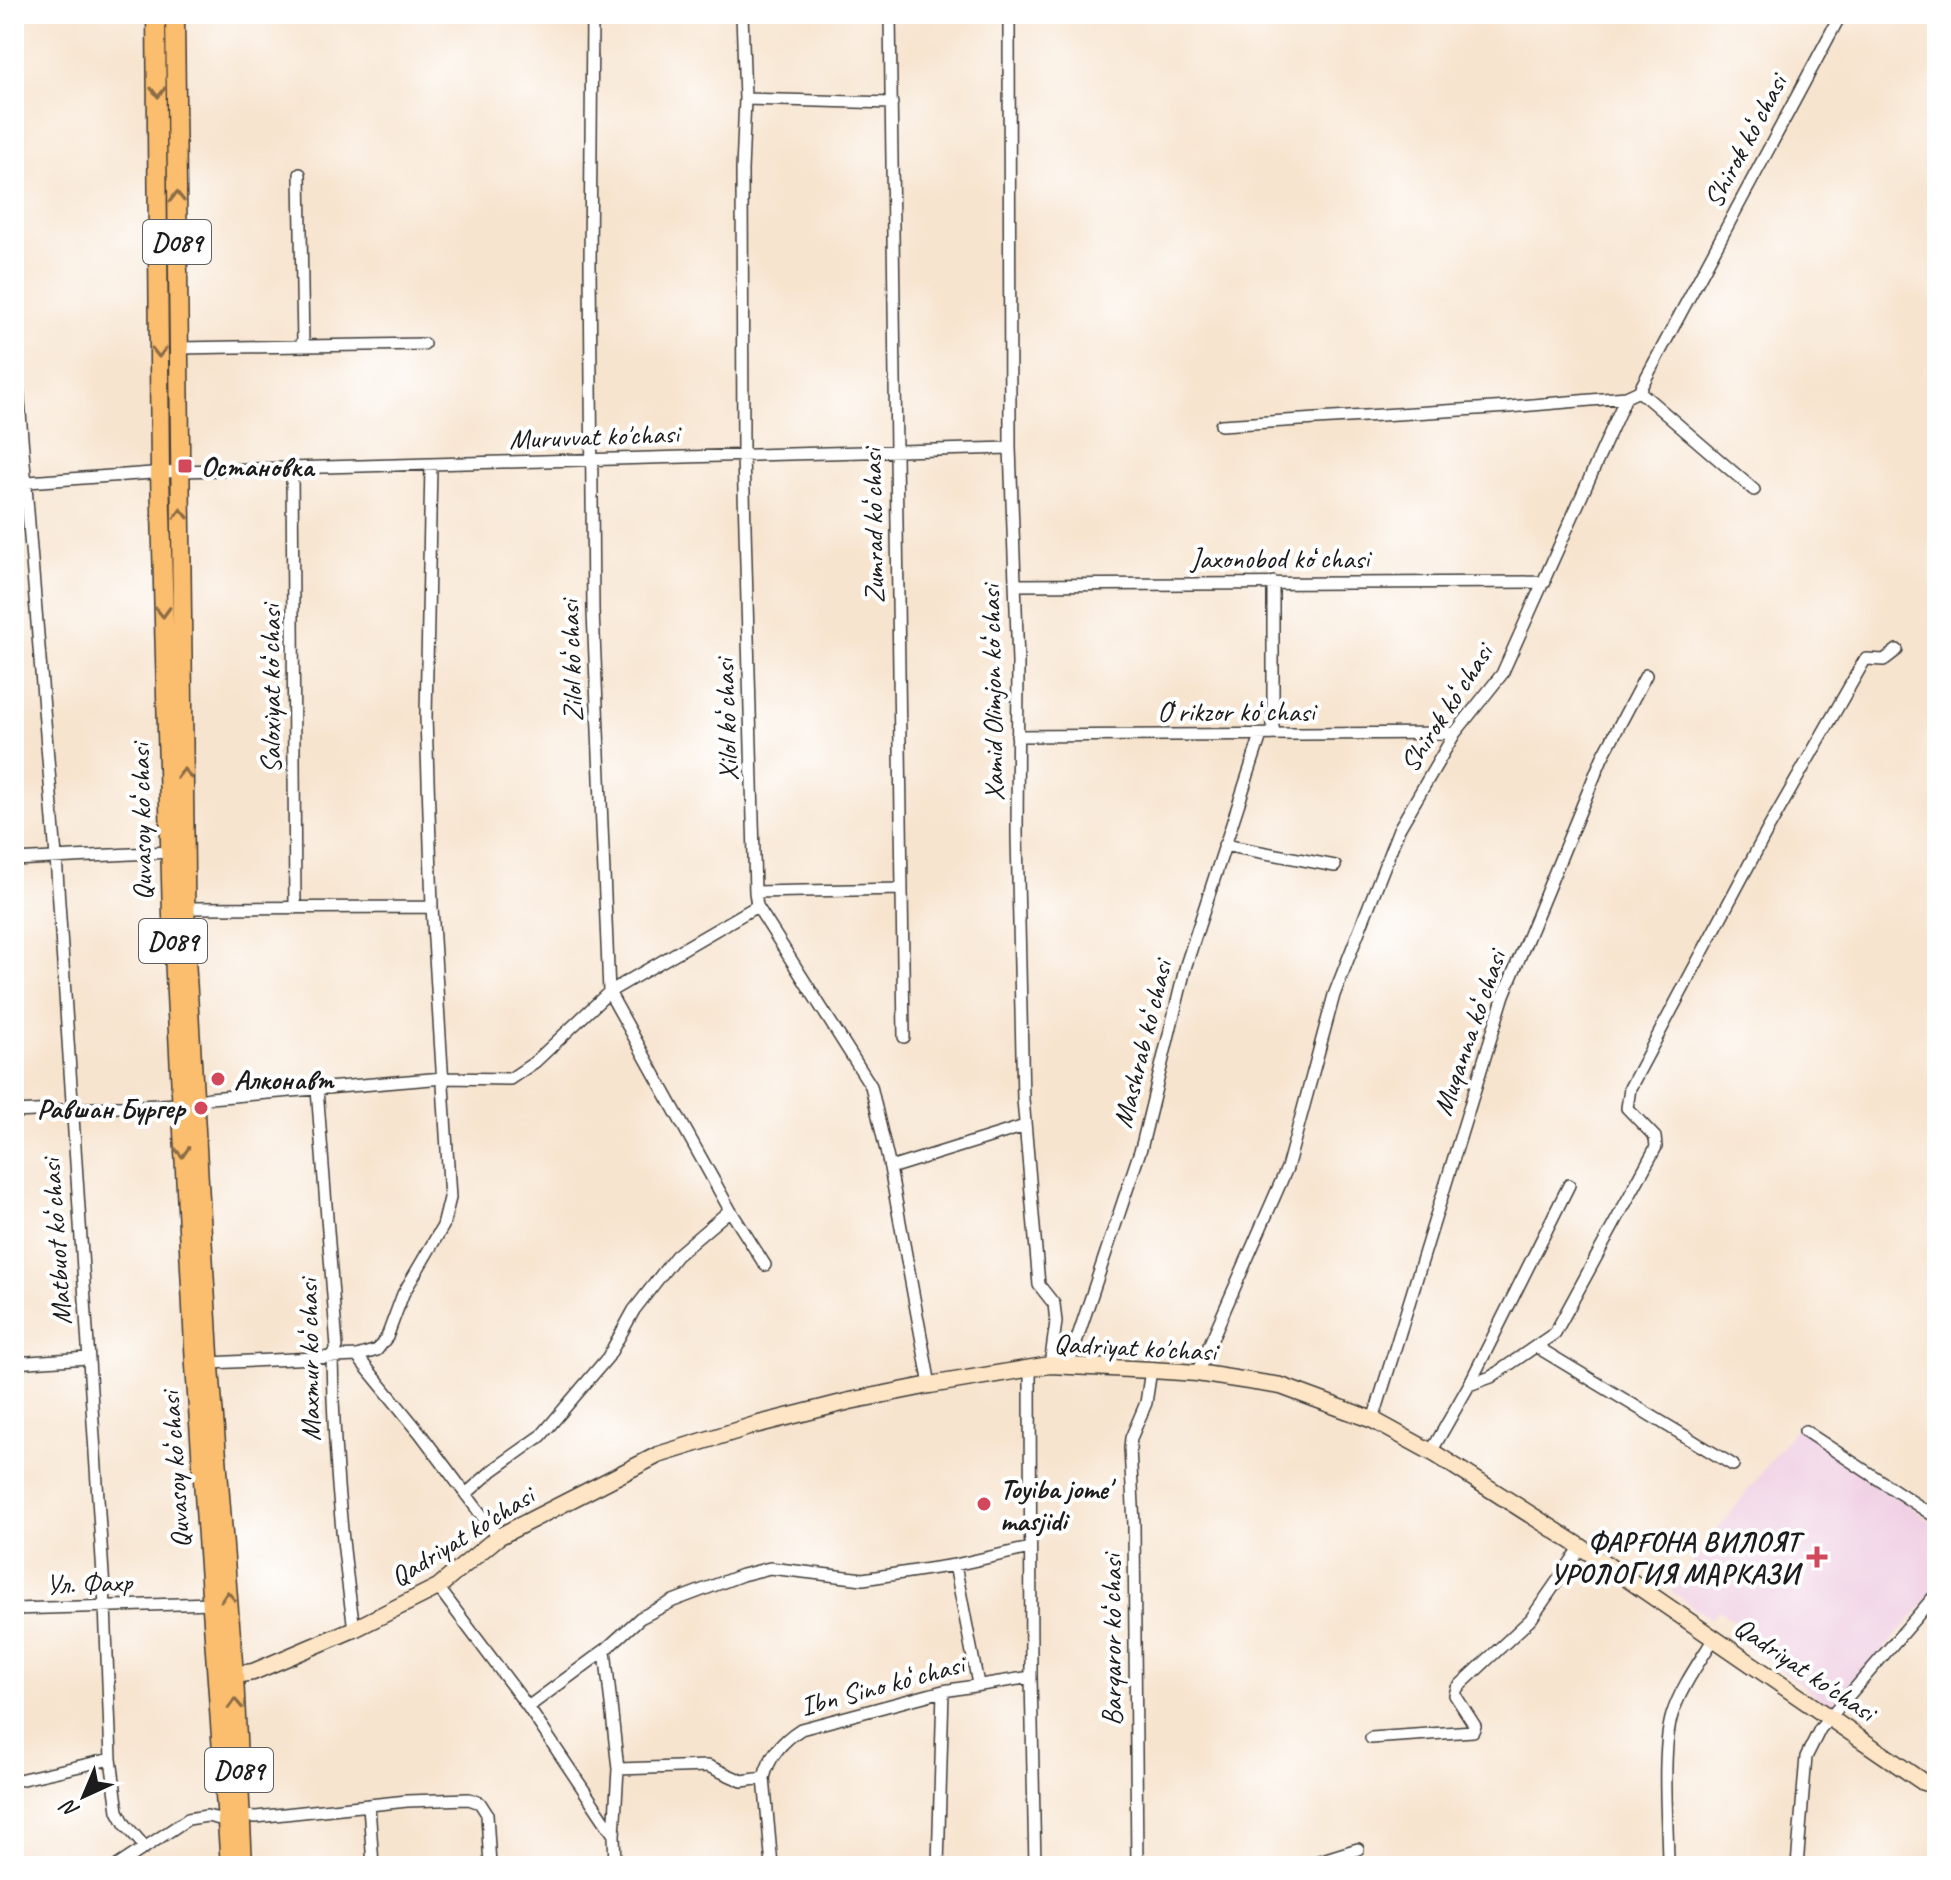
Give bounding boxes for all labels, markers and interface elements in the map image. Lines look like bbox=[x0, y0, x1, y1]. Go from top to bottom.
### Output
street label: Shirok koʻchasi bbox=[1695, 65, 1796, 213]
one-way arrow bbox=[149, 86, 166, 99]
one-way arrow bbox=[168, 190, 186, 203]
road number: D089 bbox=[143, 220, 211, 264]
one-way arrow bbox=[150, 346, 168, 359]
street label: Muruvvat ko'chasi bbox=[509, 415, 683, 456]
street label: Zumrad koʻchasi bbox=[854, 444, 892, 604]
place label: Остановка bbox=[201, 449, 316, 484]
marker: Остановка bbox=[176, 457, 194, 475]
one-way arrow bbox=[172, 507, 189, 520]
street label: Jaxonobod koʻchasi bbox=[1189, 541, 1373, 576]
street label: Xamid Olimjon koʻchasi bbox=[973, 581, 1011, 801]
street label: Zilol koʻchasi bbox=[551, 596, 591, 723]
street label: Saloxiyat koʻchasi bbox=[253, 601, 288, 773]
one-way arrow bbox=[155, 606, 172, 619]
street label: Shirok koʻchasi bbox=[1392, 634, 1502, 778]
street label: Xilol koʻchasi bbox=[706, 655, 746, 782]
street label: Oʻrikzor koʻchasi bbox=[1157, 694, 1318, 729]
street label: Quvasoy koʻchasi bbox=[122, 739, 160, 901]
one-way arrow bbox=[175, 767, 193, 780]
road number: D089 bbox=[139, 919, 207, 963]
street label: Muqanna koʻchasi bbox=[1424, 943, 1515, 1120]
street label: Mashrab koʻchasi bbox=[1104, 953, 1181, 1131]
place label: Алконавт bbox=[234, 1062, 335, 1097]
marker: Алконавт bbox=[209, 1070, 227, 1088]
place label: Равшан Бургер bbox=[37, 1091, 187, 1126]
marker: Равшан Бургер bbox=[192, 1099, 210, 1117]
one-way arrow bbox=[174, 1146, 191, 1159]
street label: Matbuot koʻchasi bbox=[32, 1154, 79, 1326]
street label: Maxmur koʻchasi bbox=[290, 1275, 328, 1441]
street label: Qadriyat ko'chasi bbox=[1053, 1325, 1221, 1369]
street label: Quvasoy koʻchasi bbox=[152, 1387, 198, 1550]
place label: Toyiba jome' masjidi bbox=[1000, 1471, 1117, 1538]
street label: Qadriyat ko'chasi bbox=[384, 1476, 543, 1594]
marker: Toyiba jome' masjidi bbox=[975, 1495, 993, 1513]
place label: ФАРҒОНА ВИЛОЯТ УРОЛОГИЯ МАРКАЗИ bbox=[1549, 1524, 1805, 1591]
marker: ФАРҒОНА ВИЛОЯТ УРОЛОГИЯ МАРКАЗИ bbox=[1806, 1546, 1828, 1568]
street label: Barqaror koʻchasi bbox=[1094, 1551, 1129, 1726]
street label: Ул. Фахр bbox=[45, 1564, 134, 1602]
one-way arrow bbox=[220, 1590, 237, 1603]
street label: Qadriyat ko'chasi bbox=[1728, 1609, 1885, 1731]
street label: Ibn Sino koʻchasi bbox=[796, 1645, 971, 1724]
one-way arrow bbox=[227, 1697, 244, 1710]
road number: D089 bbox=[205, 1748, 273, 1792]
north arrow bbox=[44, 1756, 124, 1836]
text: N bbox=[54, 1793, 85, 1824]

